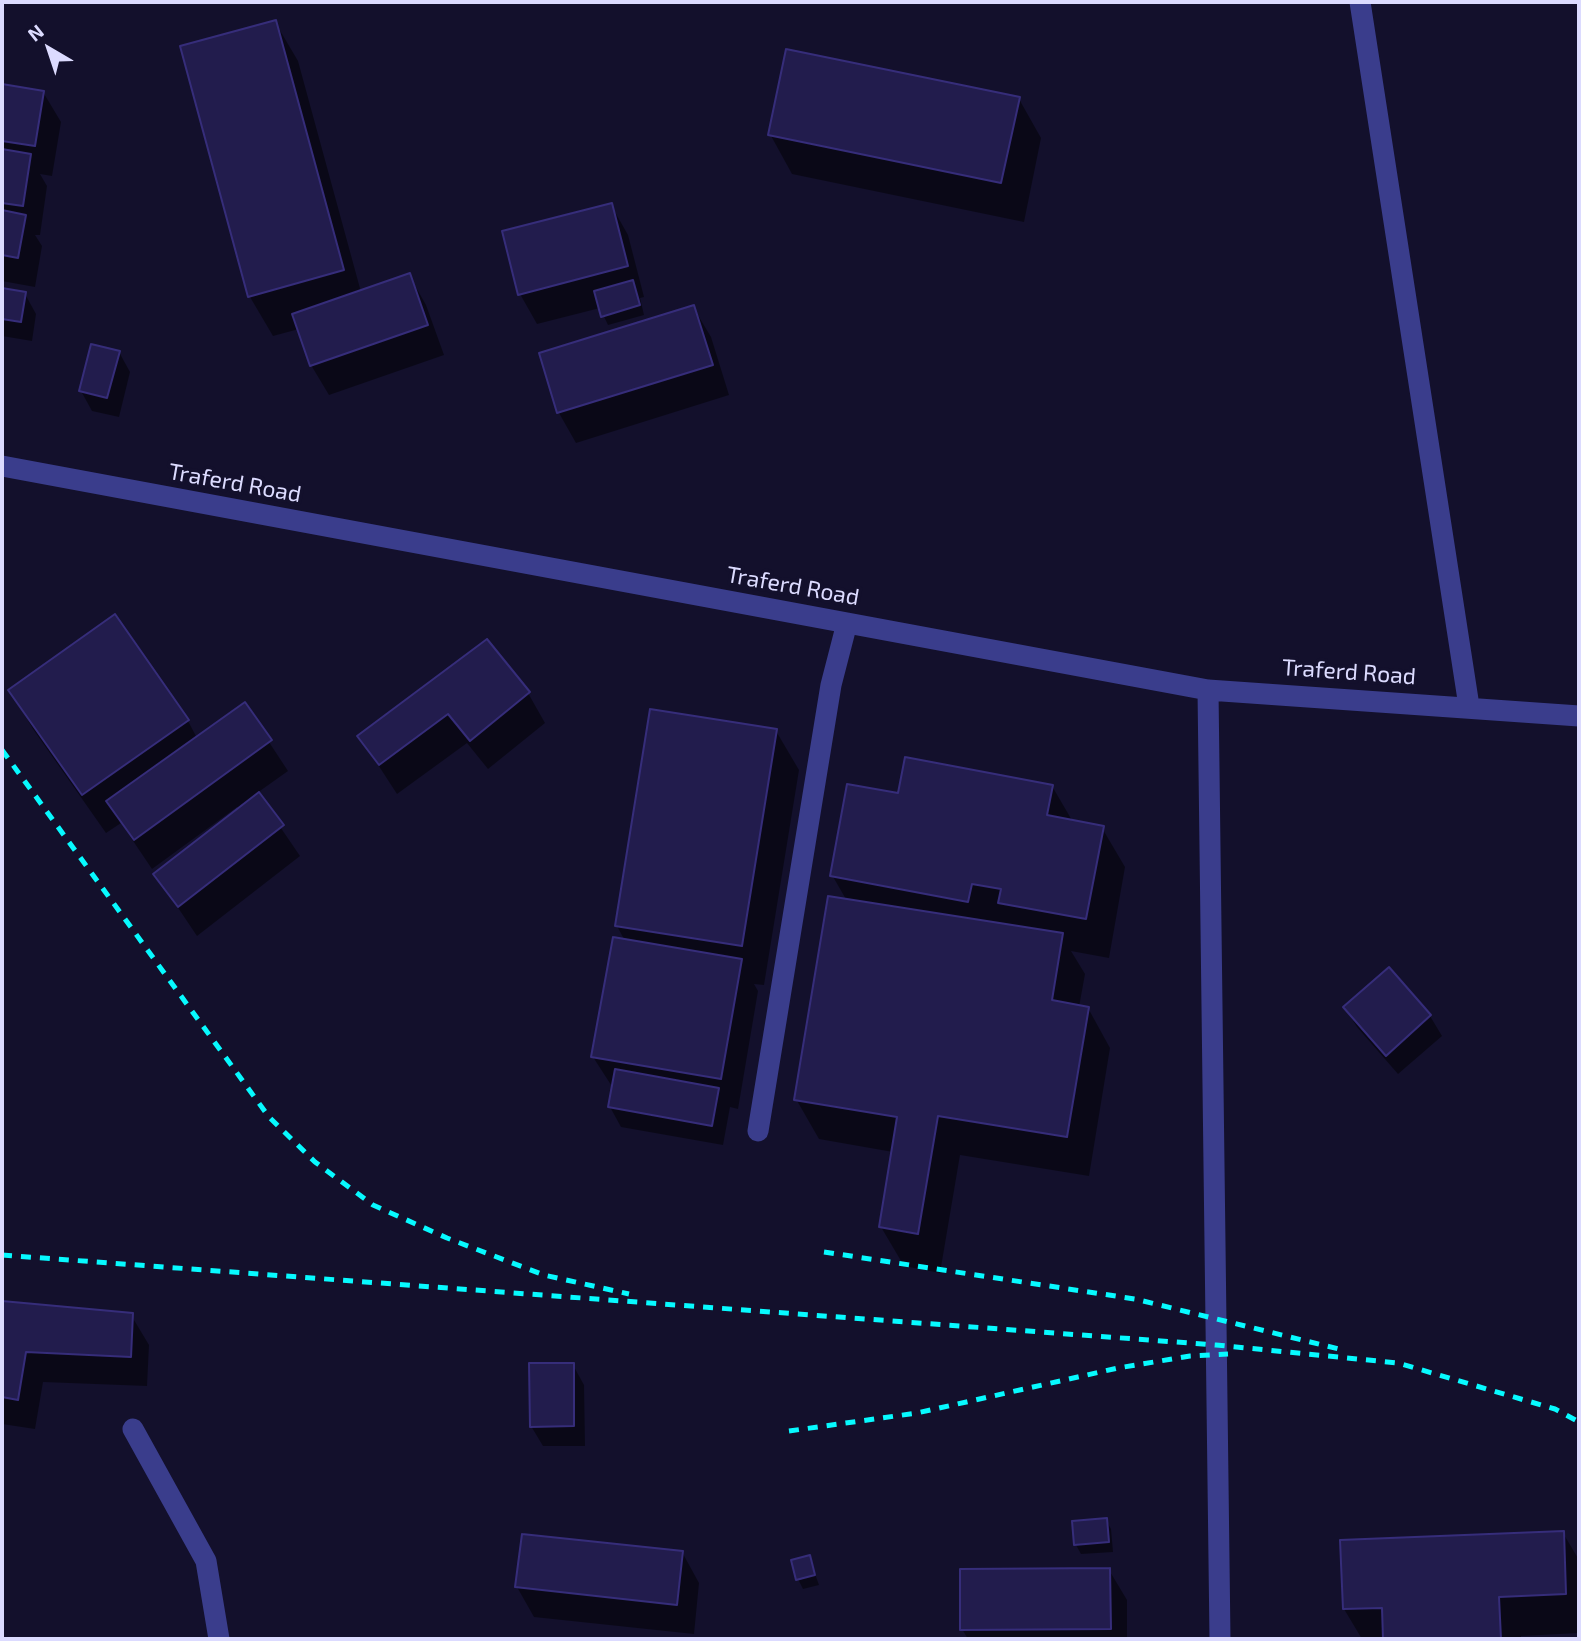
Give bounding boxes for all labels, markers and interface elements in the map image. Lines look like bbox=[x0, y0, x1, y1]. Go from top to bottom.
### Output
north arrow bbox=[14, 14, 84, 84]
text: N bbox=[23, 19, 48, 46]
street label: Traferd Road bbox=[166, 458, 304, 508]
street label: Traferd Road bbox=[724, 561, 862, 611]
street label: Traferd Road bbox=[1281, 654, 1417, 690]

